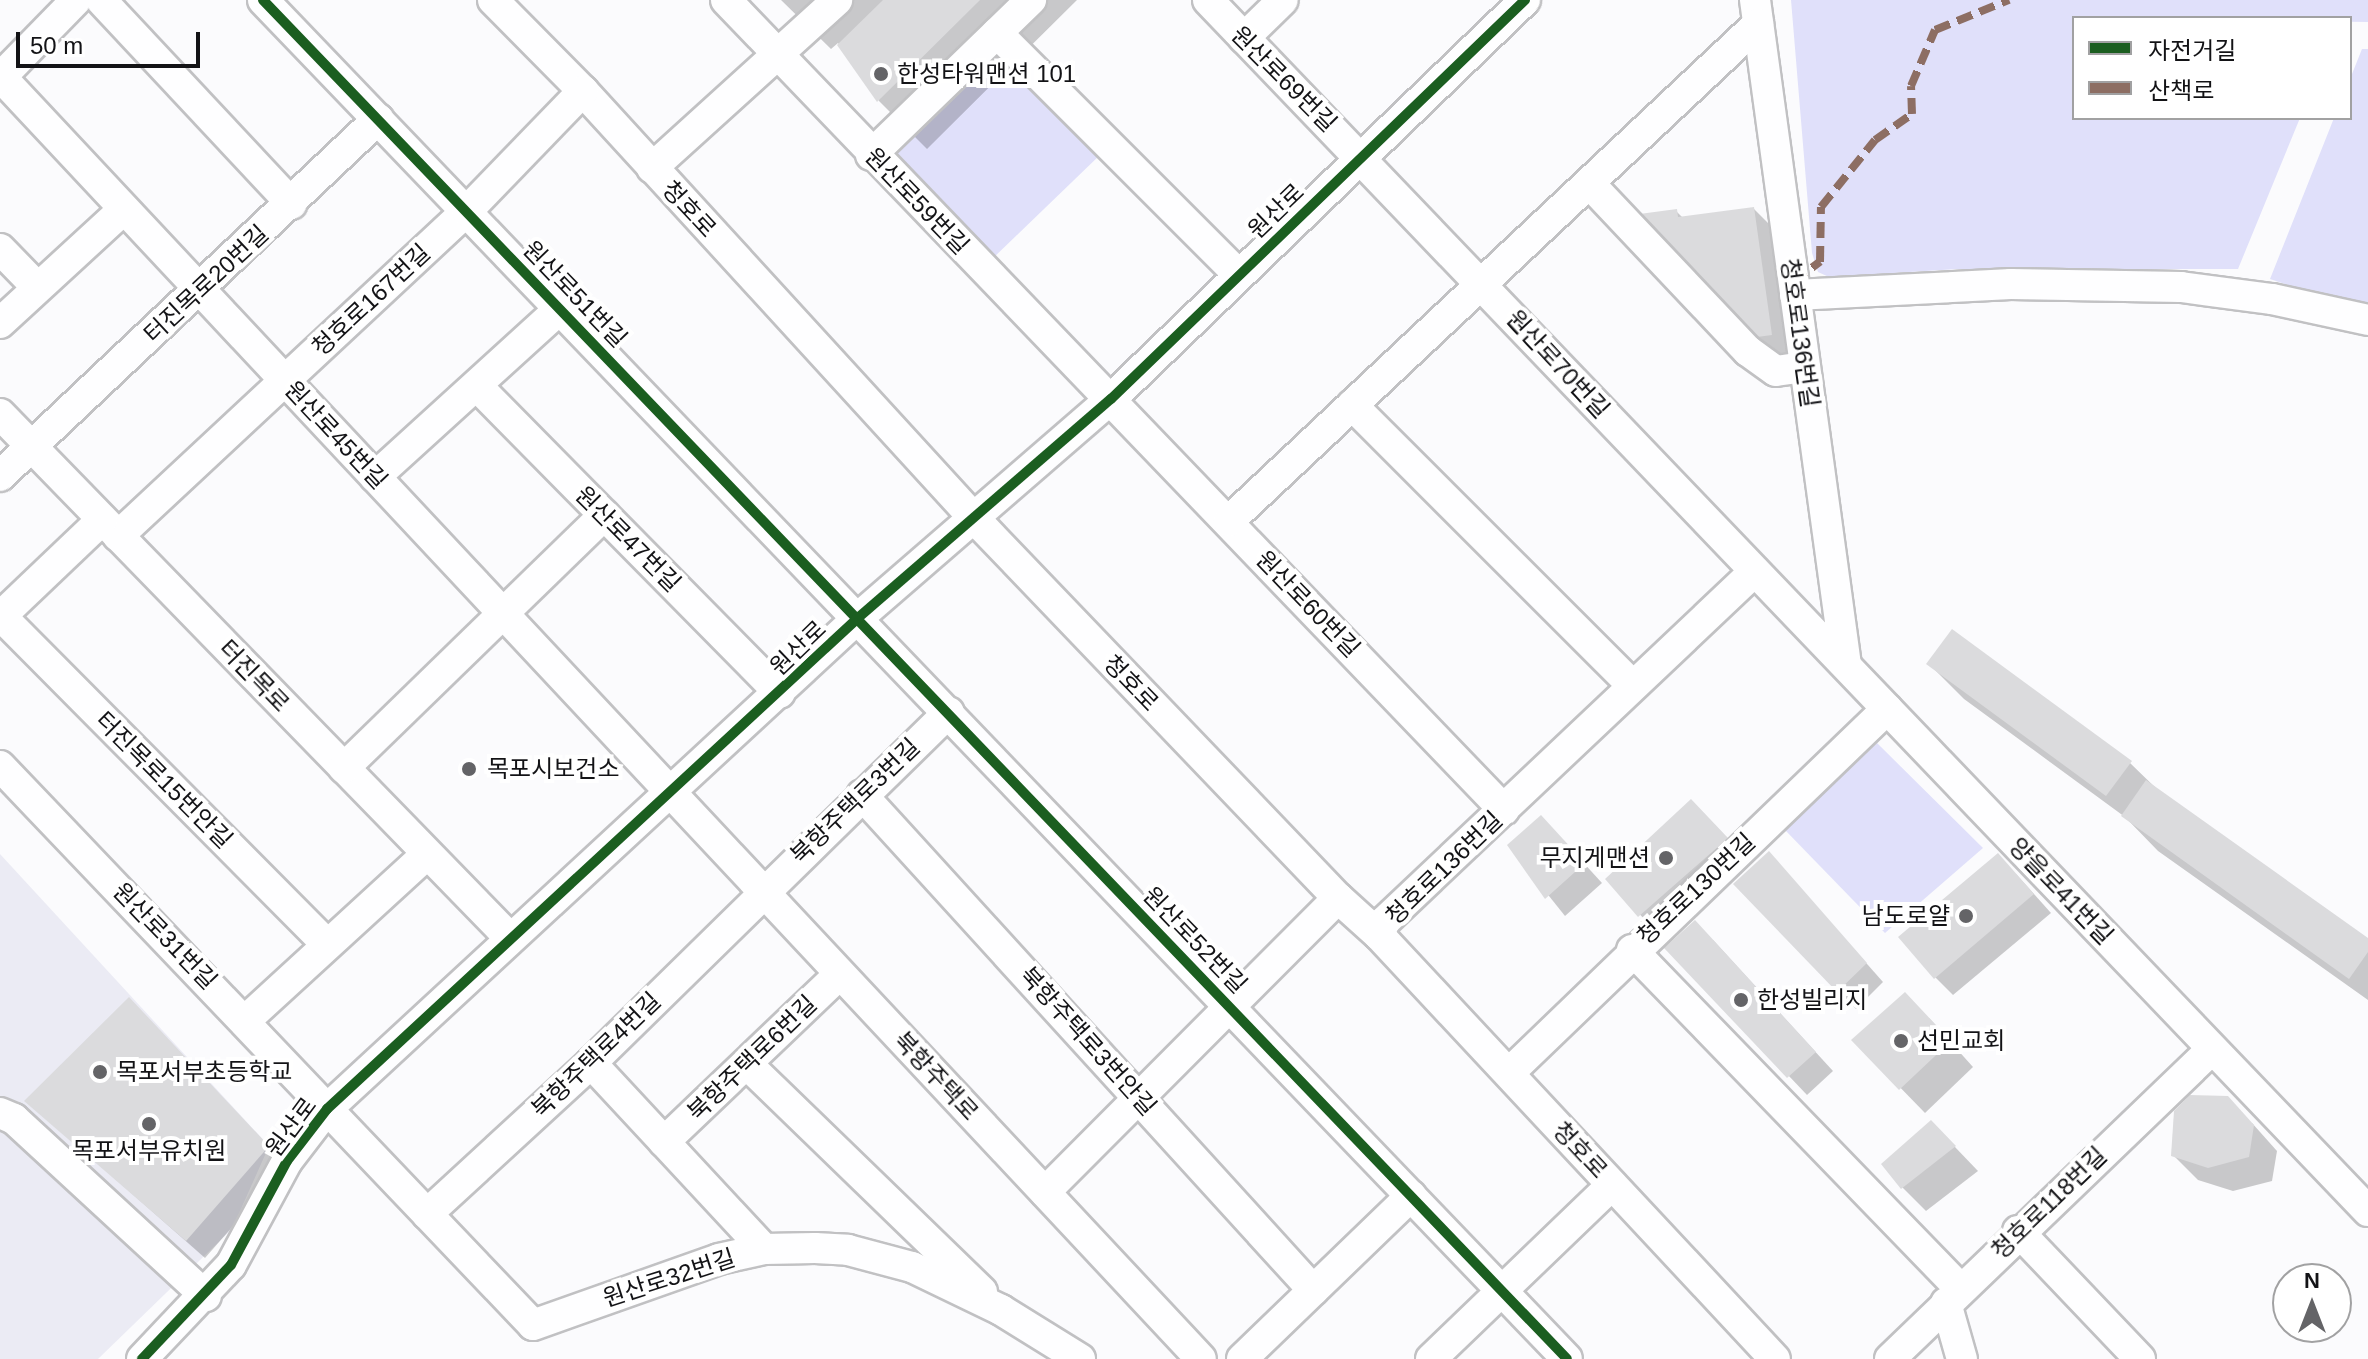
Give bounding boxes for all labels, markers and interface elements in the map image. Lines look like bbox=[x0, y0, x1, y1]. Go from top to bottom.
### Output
scale bar bbox=[20, 16, 204, 66]
legend bbox=[2072, 16, 2352, 120]
street label: 원산로69번길 bbox=[1225, 20, 1343, 138]
text: 50 m bbox=[30, 32, 83, 59]
text: 자전거길 bbox=[2148, 37, 2236, 64]
place label: 한성타워맨션 101 bbox=[897, 60, 1076, 88]
marker: 한성타워맨션 101 bbox=[872, 65, 890, 83]
text: 산책로 bbox=[2148, 77, 2214, 104]
street label: 원산로59번길 bbox=[859, 142, 975, 260]
street label: 청호로 bbox=[656, 175, 722, 243]
street label: 원산로 bbox=[1242, 178, 1310, 244]
street label: 터진목로20번길 bbox=[138, 219, 274, 349]
street label: 원산로51번길 bbox=[517, 235, 633, 353]
street label: 청호로167번길 bbox=[306, 238, 436, 362]
street label: 청호로136번길 bbox=[1775, 257, 1825, 409]
street label: 원산로70번길 bbox=[1501, 304, 1615, 424]
street label: 원산로45번길 bbox=[279, 375, 393, 495]
street label: 원산로47번길 bbox=[569, 480, 687, 598]
street label: 원산로60번길 bbox=[1250, 545, 1366, 663]
street label: 원산로 bbox=[764, 615, 832, 681]
street label: 터진목로 bbox=[213, 634, 295, 718]
street label: 청호로 bbox=[1098, 649, 1164, 717]
street label: 터진목로15번안길 bbox=[90, 706, 238, 854]
street label: 북항주택로3번길 bbox=[785, 732, 925, 870]
place label: 목포시보건소 bbox=[487, 755, 619, 783]
marker: 목포시보건소 bbox=[458, 758, 480, 780]
street label: 청호로136번길 bbox=[1380, 805, 1508, 931]
street label: 청호로130번길 bbox=[1631, 827, 1761, 951]
street label: 양을로41번길 bbox=[2003, 832, 2119, 950]
place label: 무지게맨션 bbox=[1540, 844, 1650, 872]
marker: 무지게맨션 bbox=[1657, 849, 1675, 867]
street label: 원산로31번길 bbox=[107, 877, 223, 995]
street label: 원산로52번길 bbox=[1137, 881, 1253, 999]
place label: 남도로얄 bbox=[1862, 902, 1950, 930]
marker: 남도로얄 bbox=[1957, 907, 1975, 925]
street label: 북항주택로3번안길 bbox=[1014, 961, 1162, 1121]
street label: 북항주택로4번길 bbox=[526, 986, 666, 1124]
place label: 한성빌리지 bbox=[1757, 986, 1867, 1014]
street label: 북항주택로6번길 bbox=[682, 989, 822, 1127]
marker: 한성빌리지 bbox=[1732, 991, 1750, 1009]
street label: 북항주택로 bbox=[888, 1026, 984, 1126]
place label: 선민교회 bbox=[1917, 1027, 2005, 1055]
marker: 선민교회 bbox=[1892, 1032, 1910, 1050]
place label: 목포서부초등학교 bbox=[116, 1058, 293, 1086]
marker: 목포서부초등학교 bbox=[91, 1063, 109, 1081]
street label: 원산로 bbox=[260, 1092, 322, 1162]
marker: 목포서부유치원 bbox=[140, 1115, 158, 1133]
street label: 청호로 bbox=[1547, 1116, 1613, 1184]
place label: 목포서부유치원 bbox=[72, 1137, 226, 1165]
street label: 청호로118번길 bbox=[1986, 1141, 2112, 1265]
street label: 원산로32번길 bbox=[599, 1243, 739, 1313]
north arrow bbox=[2272, 1263, 2352, 1343]
text: N bbox=[2304, 1268, 2320, 1293]

